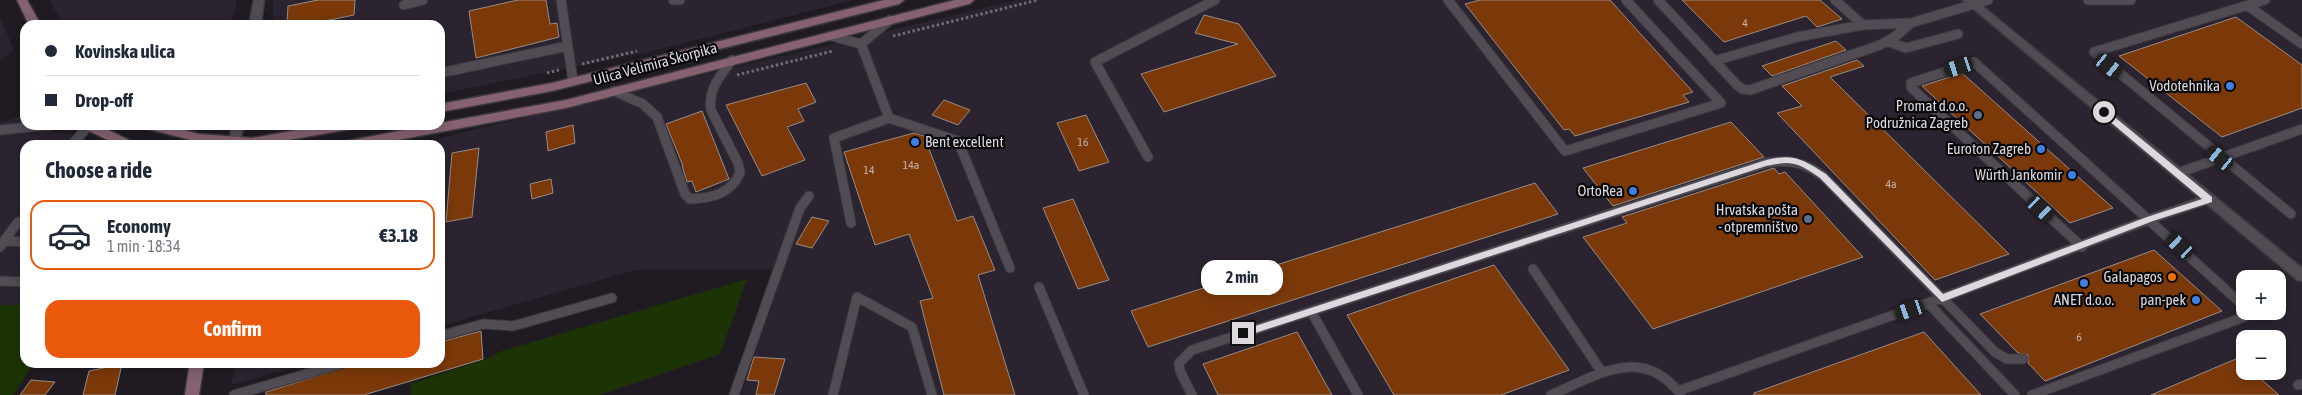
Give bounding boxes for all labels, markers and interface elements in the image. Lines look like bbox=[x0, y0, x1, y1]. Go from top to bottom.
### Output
house number: 4 bbox=[1742, 16, 1748, 30]
street label: Ulica Velimira Škorpika bbox=[591, 39, 719, 88]
text: Kovinska ulica bbox=[75, 40, 175, 62]
car bbox=[2092, 51, 2125, 81]
car bbox=[1942, 55, 1975, 79]
place label: Vodotehnika bbox=[2149, 77, 2220, 94]
marker: Vodotehnika bbox=[2224, 80, 2236, 92]
text: Drop-off bbox=[75, 89, 133, 111]
place label: Promat d.o.o. Podružnica Zagreb bbox=[1866, 97, 1968, 131]
route start bbox=[2093, 101, 2115, 123]
marker: Promat d.o.o. Podružnica Zagreb bbox=[1972, 109, 1984, 121]
place label: Bent excellent bbox=[925, 133, 1004, 150]
house number: 16 bbox=[1077, 135, 1089, 149]
marker: Bent excellent bbox=[909, 136, 921, 148]
place label: Euroton Zagreb bbox=[1947, 140, 2031, 157]
marker: Euroton Zagreb bbox=[2035, 143, 2047, 155]
car bbox=[2203, 143, 2236, 173]
text: Choose a ride bbox=[45, 157, 152, 183]
house number: 14a bbox=[903, 158, 919, 172]
house number: 14 bbox=[863, 163, 875, 177]
place label: Würth Jankomir bbox=[1975, 166, 2063, 183]
marker: Würth Jankomir bbox=[2066, 169, 2078, 181]
house number: 4a bbox=[1885, 177, 1897, 191]
place label: OrtoRea bbox=[1577, 182, 1623, 199]
marker: OrtoRea bbox=[1627, 185, 1639, 197]
car bbox=[2024, 193, 2057, 225]
place label: Hrvatska pošta - otpremništvo bbox=[1716, 201, 1798, 235]
icon: car bbox=[47, 213, 92, 258]
marker: Hrvatska pošta - otpremništvo bbox=[1802, 213, 1814, 225]
text: Economy bbox=[107, 215, 171, 237]
text: €3.18 bbox=[379, 224, 418, 246]
car bbox=[2163, 230, 2196, 262]
text: 1 min · 18:34 bbox=[107, 237, 180, 255]
callout: 2 min bbox=[1202, 260, 1284, 296]
text: 2 min bbox=[1226, 268, 1258, 286]
place label: Galapagos bbox=[2104, 268, 2162, 285]
map controls bbox=[2236, 270, 2286, 380]
button: + bbox=[2236, 270, 2286, 320]
marker: Galapagos bbox=[2166, 271, 2178, 283]
marker: ANET d.o.o. bbox=[2078, 277, 2090, 289]
place label: ANET d.o.o. bbox=[2054, 291, 2115, 308]
place label: pan-pek bbox=[2140, 291, 2186, 308]
marker: pan-pek bbox=[2190, 294, 2202, 306]
car bbox=[1893, 298, 1926, 322]
button: Confirm bbox=[45, 300, 420, 358]
route end bbox=[1232, 322, 1254, 344]
house number: 6 bbox=[2076, 330, 2082, 344]
button: − bbox=[2236, 330, 2286, 380]

